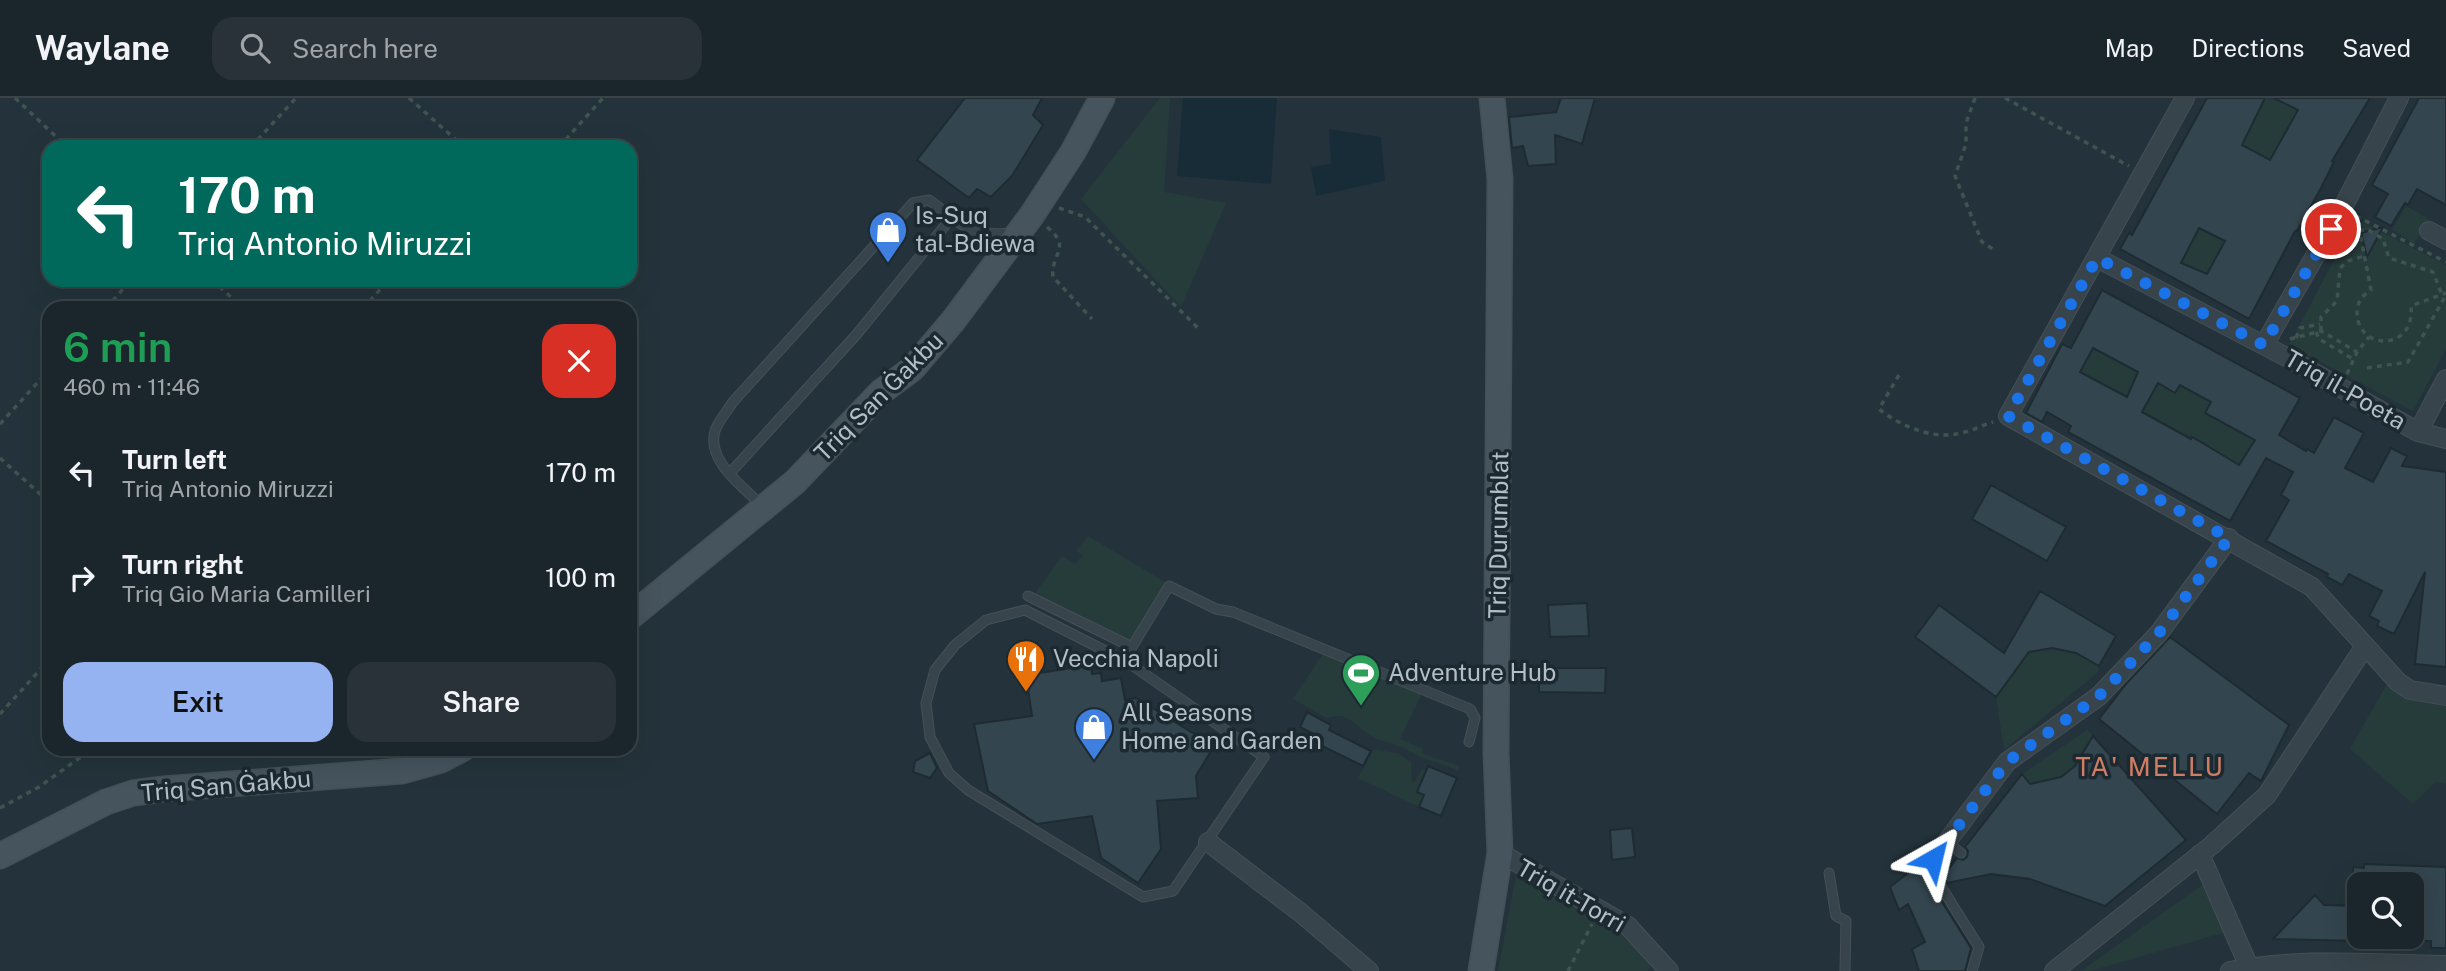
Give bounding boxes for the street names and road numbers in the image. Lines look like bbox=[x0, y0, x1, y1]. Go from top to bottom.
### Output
street label: Triq San Ġakbu bbox=[807, 325, 948, 466]
street label: Triq il-Poeta bbox=[2280, 343, 2411, 435]
street label: Triq Durumblat bbox=[1483, 451, 1513, 619]
street label: Triq San Ġakbu bbox=[140, 763, 312, 806]
street label: Triq it-Torri bbox=[1512, 853, 1631, 937]

